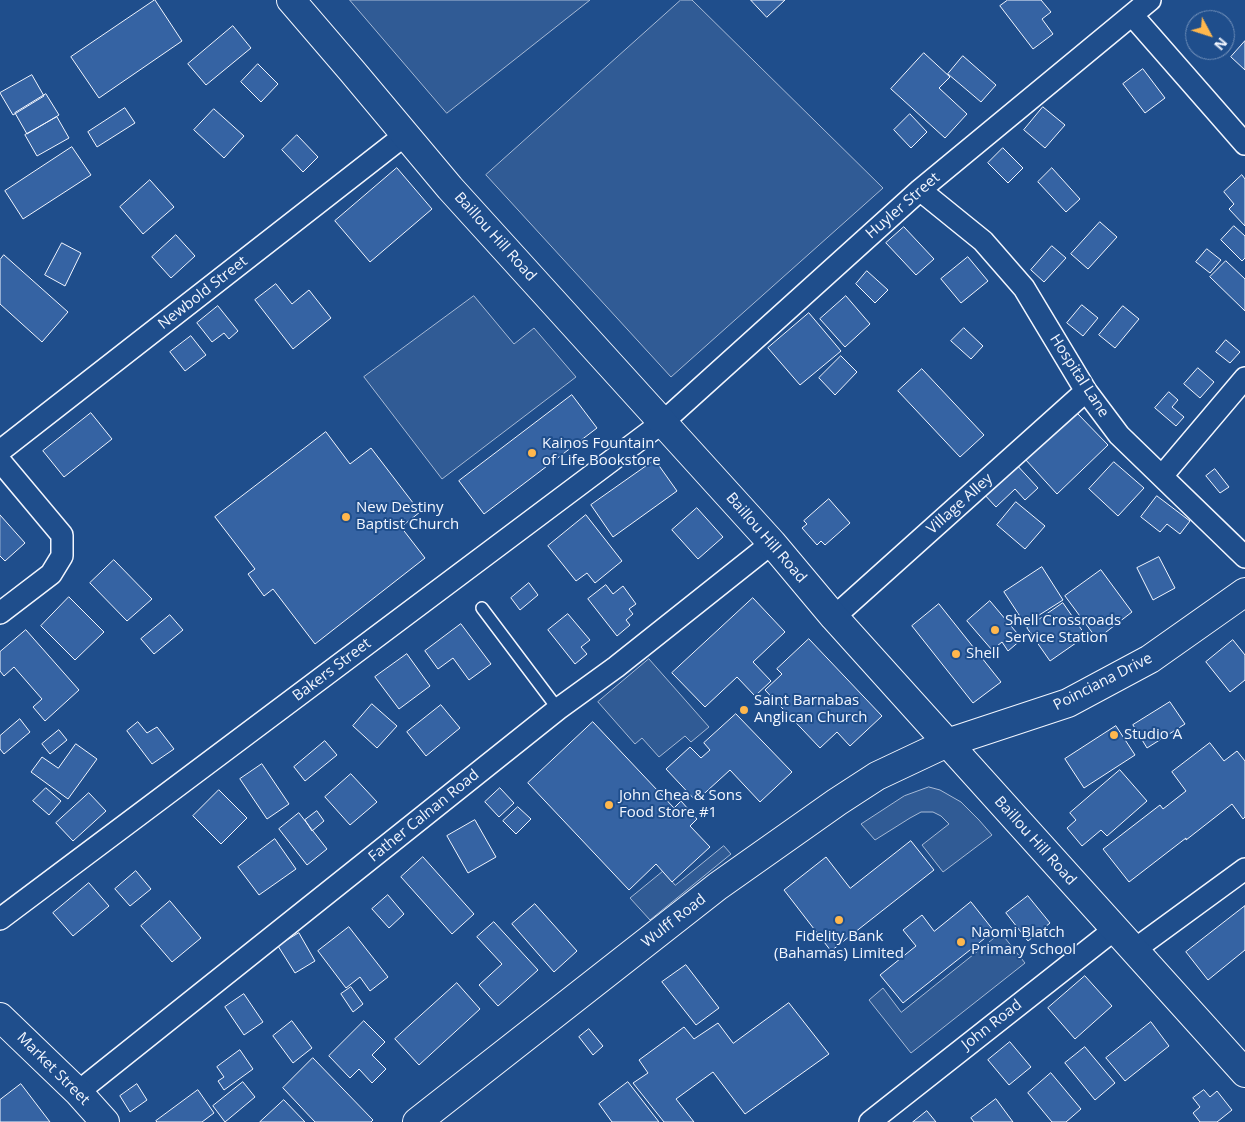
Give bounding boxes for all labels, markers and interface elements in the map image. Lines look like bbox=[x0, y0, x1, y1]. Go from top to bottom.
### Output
north arrow bbox=[1185, 10, 1235, 60]
text: N bbox=[1210, 34, 1232, 55]
street label: Huyler Street bbox=[862, 169, 944, 243]
street label: Baillou Hill Road bbox=[450, 189, 540, 285]
street label: Newbold Street bbox=[155, 253, 251, 333]
street label: Hospital Lane bbox=[1045, 331, 1113, 421]
place label: Kainos Fountain of Life Bookstore bbox=[542, 435, 661, 470]
marker: Kainos Fountain of Life Bookstore bbox=[526, 447, 538, 459]
street label: Village Alley bbox=[923, 470, 997, 538]
street label: Baillou Hill Road bbox=[722, 489, 810, 587]
place label: New Destiny Baptist Church bbox=[356, 499, 459, 534]
marker: New Destiny Baptist Church bbox=[340, 511, 352, 523]
place label: Shell Crossroads Service Station bbox=[1005, 612, 1121, 647]
marker: Shell Crossroads Service Station bbox=[989, 624, 1001, 636]
street label: Bakers Street bbox=[289, 635, 375, 705]
place label: Shell bbox=[966, 645, 999, 663]
marker: Shell bbox=[950, 648, 962, 660]
street label: Poinciana Drive bbox=[1051, 649, 1155, 715]
place label: Saint Barnabas Anglican Church bbox=[754, 692, 867, 727]
marker: Saint Barnabas Anglican Church bbox=[738, 704, 750, 716]
place label: Studio A bbox=[1124, 726, 1182, 744]
marker: Studio A bbox=[1108, 729, 1120, 741]
street label: Father Calnan Road bbox=[365, 766, 483, 866]
place label: John Chea & Sons Food Store #1 bbox=[619, 787, 742, 822]
street label: Baillou Hill Road bbox=[990, 793, 1080, 889]
marker: John Chea & Sons Food Store #1 bbox=[603, 799, 615, 811]
street label: Wulff Road bbox=[638, 890, 710, 952]
marker: Fidelity Bank (Bahamas) Limited bbox=[833, 914, 845, 926]
place label: Naomi Blatch Primary School bbox=[971, 924, 1076, 959]
place label: Fidelity Bank (Bahamas) Limited bbox=[774, 928, 904, 963]
marker: Naomi Blatch Primary School bbox=[955, 936, 967, 948]
street label: John Road bbox=[958, 996, 1026, 1054]
street label: Market Street bbox=[13, 1029, 93, 1109]

